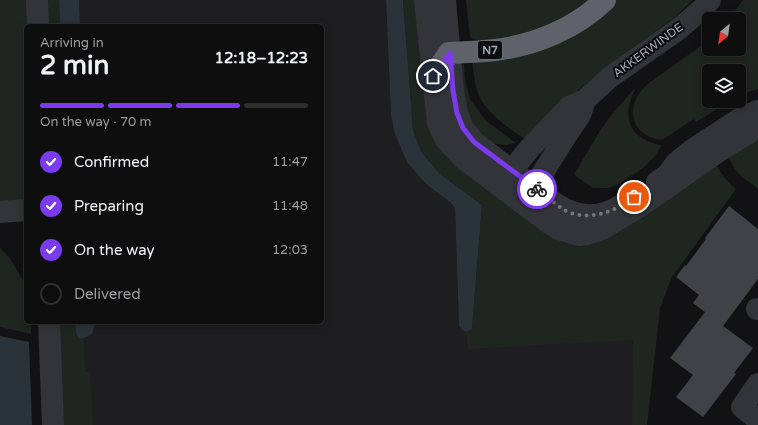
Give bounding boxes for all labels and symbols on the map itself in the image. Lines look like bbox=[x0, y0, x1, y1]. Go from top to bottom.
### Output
north arrow bbox=[702, 12, 746, 56]
street label: AKKERWINDE bbox=[610, 20, 686, 80]
road number: N7 bbox=[478, 41, 502, 59]
pin bbox=[416, 59, 450, 93]
courier bbox=[517, 169, 557, 209]
pin bbox=[617, 180, 651, 214]

